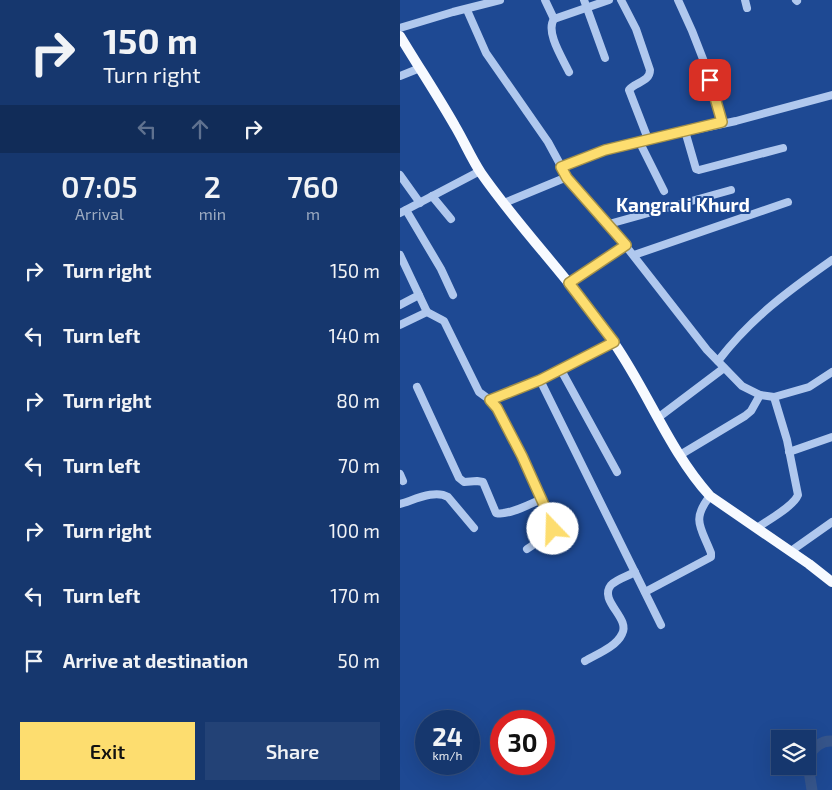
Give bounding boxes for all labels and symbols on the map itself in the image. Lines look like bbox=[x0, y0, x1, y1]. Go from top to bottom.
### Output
pin bbox=[689, 59, 731, 101]
district label: Kangrali Khurd bbox=[616, 193, 750, 216]
position arrow bbox=[526, 502, 578, 554]
speed limit sign: 30 bbox=[490, 710, 555, 775]

